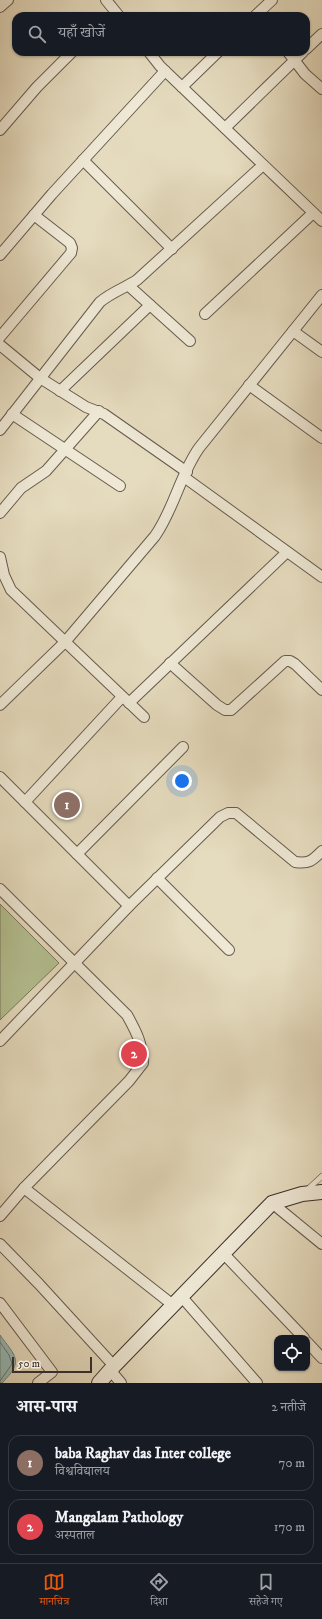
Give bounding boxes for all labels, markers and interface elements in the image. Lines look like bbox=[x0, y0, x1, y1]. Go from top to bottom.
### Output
search box bbox=[12, 12, 310, 56]
icon: search bbox=[26, 23, 48, 45]
text: यहाँ खोजें bbox=[58, 23, 105, 42]
your location bbox=[172, 771, 192, 791]
pin: 1 bbox=[54, 790, 80, 820]
pin: 2 bbox=[121, 1039, 147, 1069]
map controls bbox=[274, 1335, 310, 1371]
button: locate bbox=[274, 1335, 310, 1371]
scale bar bbox=[12, 1355, 92, 1374]
text: 50 m bbox=[18, 1357, 40, 1371]
text: आस-पास bbox=[16, 1396, 77, 1418]
text: 2 नतीजे bbox=[271, 1399, 306, 1415]
text: baba Raghav das Inter college bbox=[55, 1444, 231, 1463]
text: 1 bbox=[28, 1455, 32, 1471]
text: 70 m bbox=[279, 1455, 305, 1471]
text: विश्वविद्यालय bbox=[55, 1463, 110, 1479]
text: Mangalam Pathology bbox=[55, 1508, 183, 1527]
text: 2 bbox=[27, 1519, 33, 1535]
text: 170 m bbox=[274, 1519, 305, 1535]
text: अस्पताल bbox=[55, 1527, 95, 1543]
tab: मानचित्र bbox=[39, 1571, 69, 1612]
tab: दिशा bbox=[148, 1571, 170, 1612]
tab: सहेजे गए bbox=[249, 1571, 283, 1612]

